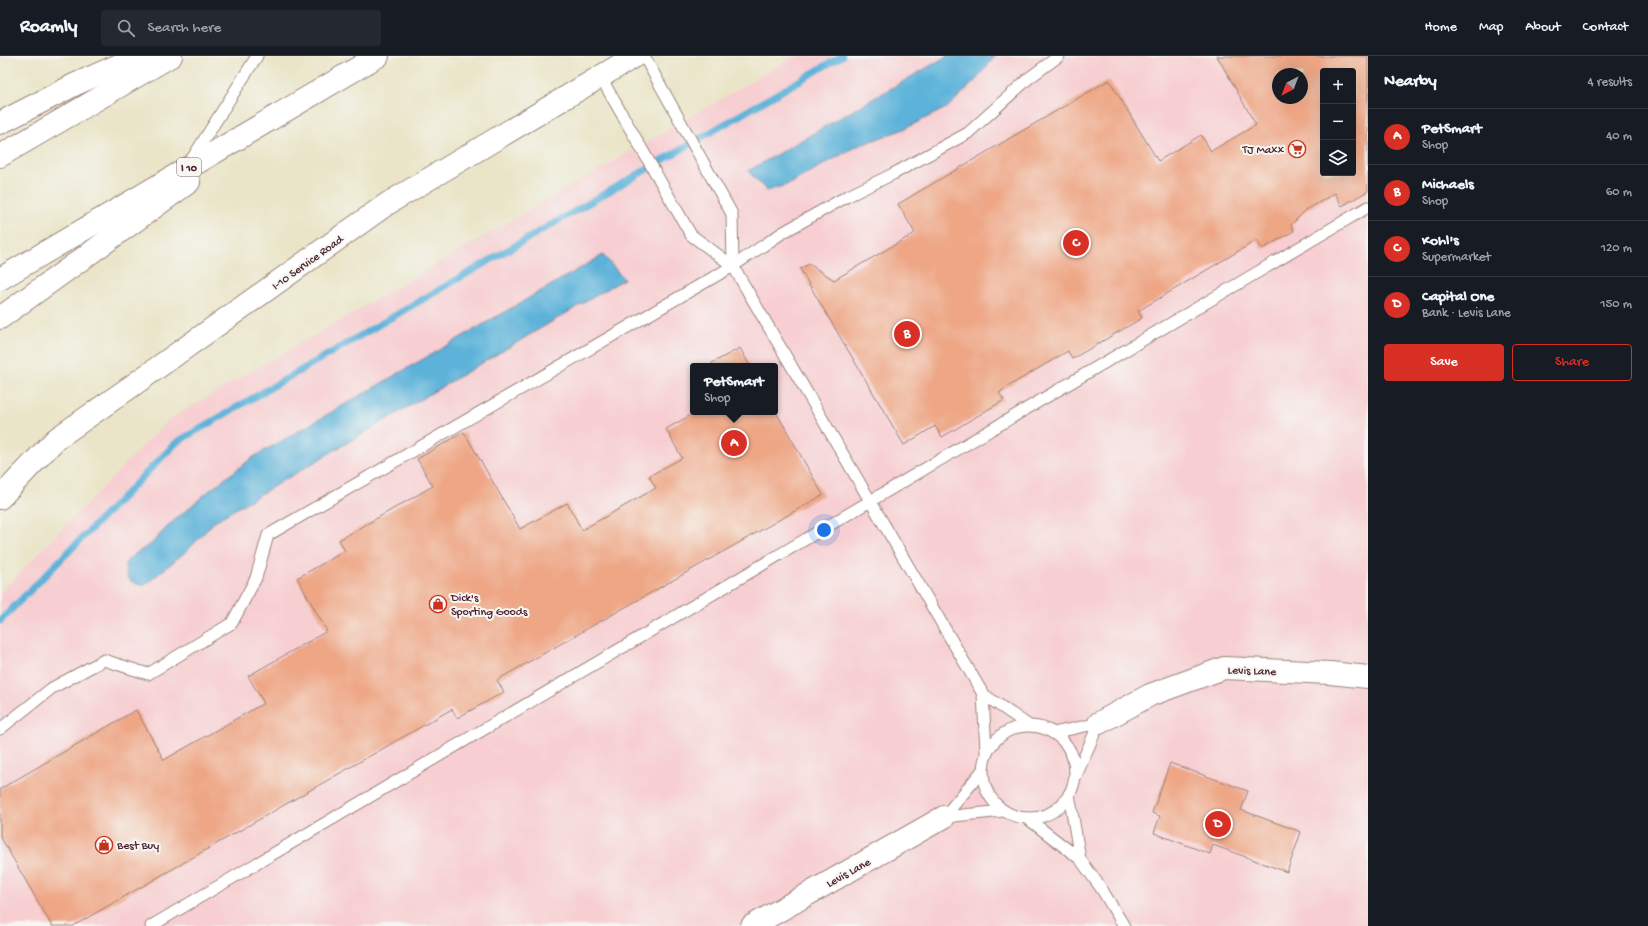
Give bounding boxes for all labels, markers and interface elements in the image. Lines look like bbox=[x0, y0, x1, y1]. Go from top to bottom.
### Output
search box bbox=[101, 10, 381, 46]
text: Roamly bbox=[20, 16, 77, 39]
icon: search bbox=[115, 17, 137, 39]
text: Search here bbox=[147, 19, 221, 37]
text: Home bbox=[1425, 19, 1457, 36]
text: Map bbox=[1479, 19, 1503, 36]
text: About bbox=[1525, 19, 1561, 36]
text: Contact bbox=[1583, 19, 1628, 36]
north arrow bbox=[1272, 68, 1308, 104]
map controls bbox=[1320, 68, 1356, 176]
button: + bbox=[1320, 68, 1356, 104]
text: Nearby bbox=[1384, 72, 1437, 92]
text: 4 results bbox=[1588, 75, 1632, 90]
button: − bbox=[1320, 104, 1356, 140]
text: PetSmart bbox=[1422, 120, 1482, 138]
text: A bbox=[1393, 129, 1401, 144]
text: 40 m bbox=[1606, 129, 1632, 144]
text: Shop bbox=[1422, 138, 1448, 153]
supermarket icon: TJ Maxx bbox=[1287, 139, 1307, 159]
button: layers bbox=[1320, 140, 1356, 176]
place label: TJ Maxx bbox=[1242, 144, 1285, 158]
road number: I 10 bbox=[177, 158, 201, 176]
text: Michaels bbox=[1422, 176, 1474, 194]
text: B bbox=[1394, 185, 1400, 200]
text: 60 m bbox=[1606, 185, 1632, 200]
text: Shop bbox=[1422, 194, 1448, 209]
pin: C bbox=[1063, 228, 1089, 258]
text: Kohl's bbox=[1422, 232, 1459, 250]
street label: I-10 Service Road bbox=[270, 233, 347, 294]
text: C bbox=[1393, 241, 1401, 256]
text: 120 m bbox=[1601, 241, 1632, 256]
text: Supermarket bbox=[1422, 250, 1491, 265]
text: Capital One bbox=[1422, 288, 1494, 306]
text: D bbox=[1393, 297, 1401, 312]
text: 150 m bbox=[1600, 297, 1632, 312]
text: Bank · Levis Lane bbox=[1422, 306, 1511, 321]
pin: B bbox=[894, 319, 920, 349]
button: Save bbox=[1384, 344, 1504, 381]
button: Share bbox=[1512, 344, 1632, 381]
popup bbox=[690, 363, 778, 415]
text: PetSmart bbox=[704, 373, 764, 391]
text: Shop bbox=[704, 391, 730, 406]
pin: A bbox=[721, 428, 747, 458]
your location bbox=[814, 520, 834, 540]
place label: Dick's Sporting Goods bbox=[450, 592, 528, 620]
shop icon: Dick's Sporting Goods bbox=[428, 594, 448, 614]
street label: Levis Lane bbox=[1227, 664, 1277, 680]
pin: D bbox=[1205, 809, 1231, 839]
shop icon: Best Buy bbox=[94, 835, 114, 855]
place label: Best Buy bbox=[116, 840, 159, 854]
street label: Levis Lane bbox=[824, 855, 874, 892]

